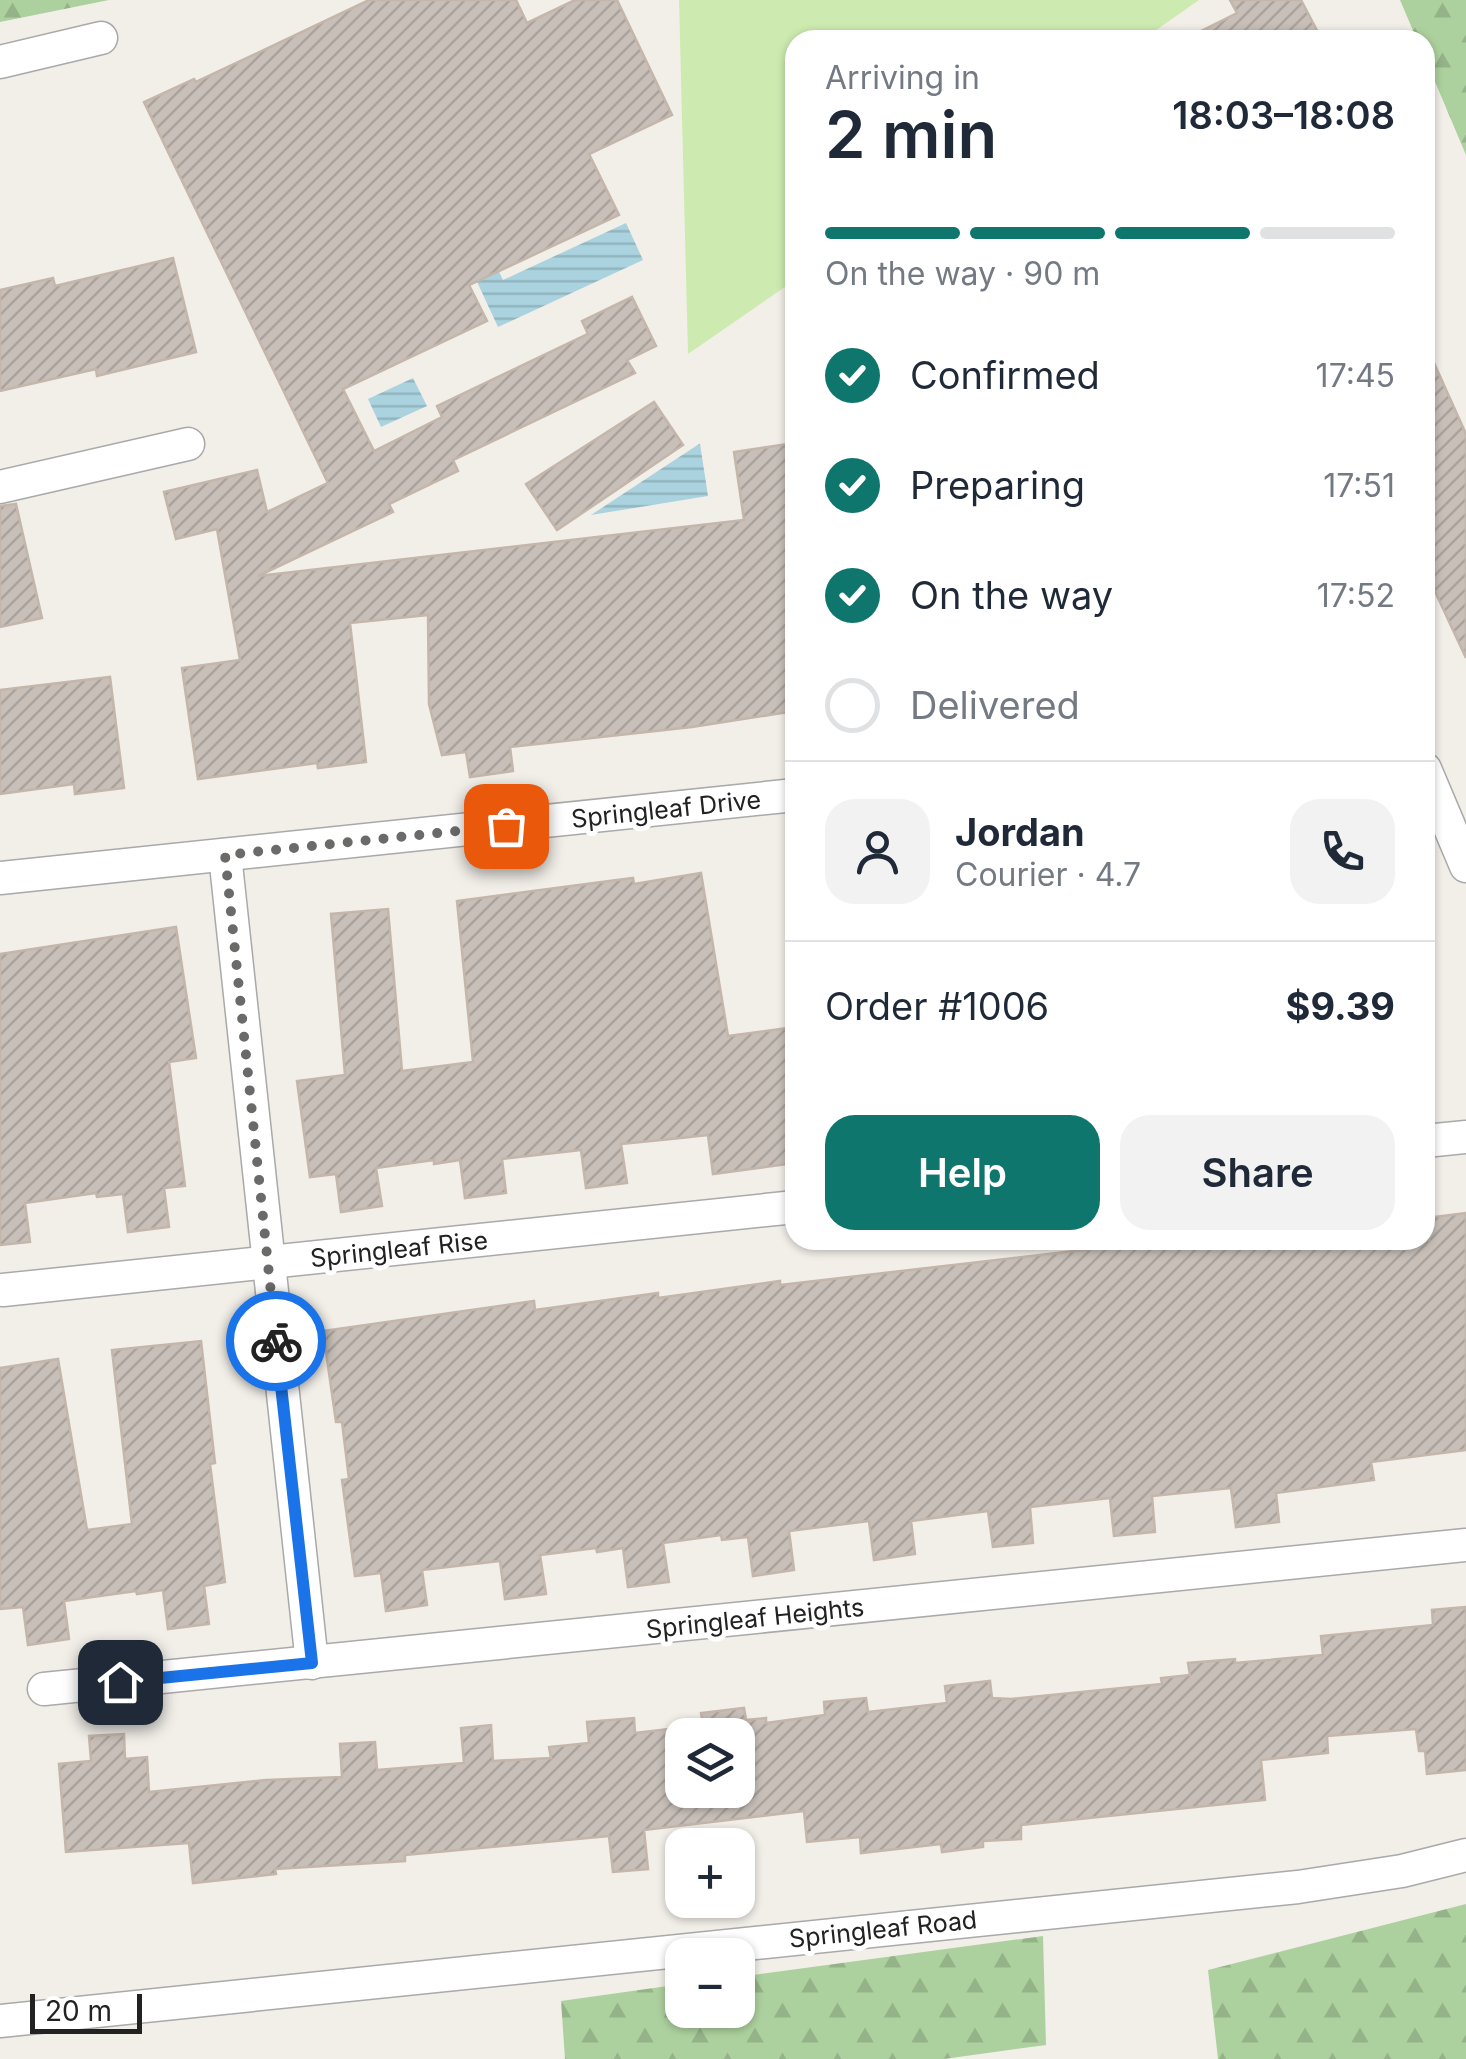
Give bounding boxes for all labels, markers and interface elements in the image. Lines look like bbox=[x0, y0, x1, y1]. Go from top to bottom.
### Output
text: Arriving in bbox=[825, 58, 980, 97]
text: 18:03–18:08 bbox=[1172, 92, 1395, 138]
text: 2 min bbox=[825, 95, 997, 174]
text: On the way · 90 m bbox=[825, 254, 1100, 293]
icon: check bbox=[825, 348, 880, 403]
text: Confirmed bbox=[910, 352, 1100, 398]
text: 17:45 bbox=[1316, 356, 1395, 395]
icon: check bbox=[825, 458, 880, 513]
text: Preparing bbox=[910, 462, 1085, 508]
text: 17:51 bbox=[1323, 466, 1395, 505]
icon: check bbox=[825, 568, 880, 623]
text: On the way bbox=[910, 572, 1113, 618]
text: 17:52 bbox=[1317, 576, 1395, 615]
text: Delivered bbox=[910, 682, 1080, 728]
pin bbox=[464, 784, 549, 869]
street label: Springleaf Drive bbox=[570, 784, 762, 834]
icon: bag bbox=[479, 799, 534, 854]
button: person bbox=[825, 799, 930, 904]
button: phone bbox=[1290, 799, 1395, 904]
text: Jordan bbox=[955, 809, 1085, 855]
text: Courier · 4.7 bbox=[955, 855, 1141, 894]
text: Order #1006 bbox=[825, 983, 1049, 1029]
text: $9.39 bbox=[1286, 983, 1395, 1029]
button: Help bbox=[825, 1115, 1100, 1230]
button: Share bbox=[1120, 1115, 1395, 1230]
street label: Springleaf Rise bbox=[309, 1225, 489, 1273]
courier bbox=[226, 1291, 326, 1391]
icon: bike bbox=[249, 1314, 304, 1369]
street label: Springleaf Heights bbox=[645, 1592, 865, 1644]
pin bbox=[78, 1640, 163, 1725]
icon: home bbox=[93, 1655, 148, 1710]
map controls bbox=[665, 1718, 755, 2028]
button: layers bbox=[665, 1718, 755, 1808]
button: + bbox=[665, 1828, 755, 1918]
street label: Springleaf Road bbox=[788, 1904, 978, 1954]
button: − bbox=[665, 1938, 755, 2028]
scale bar bbox=[30, 1989, 142, 2034]
text: 20 m bbox=[45, 1994, 112, 2028]

